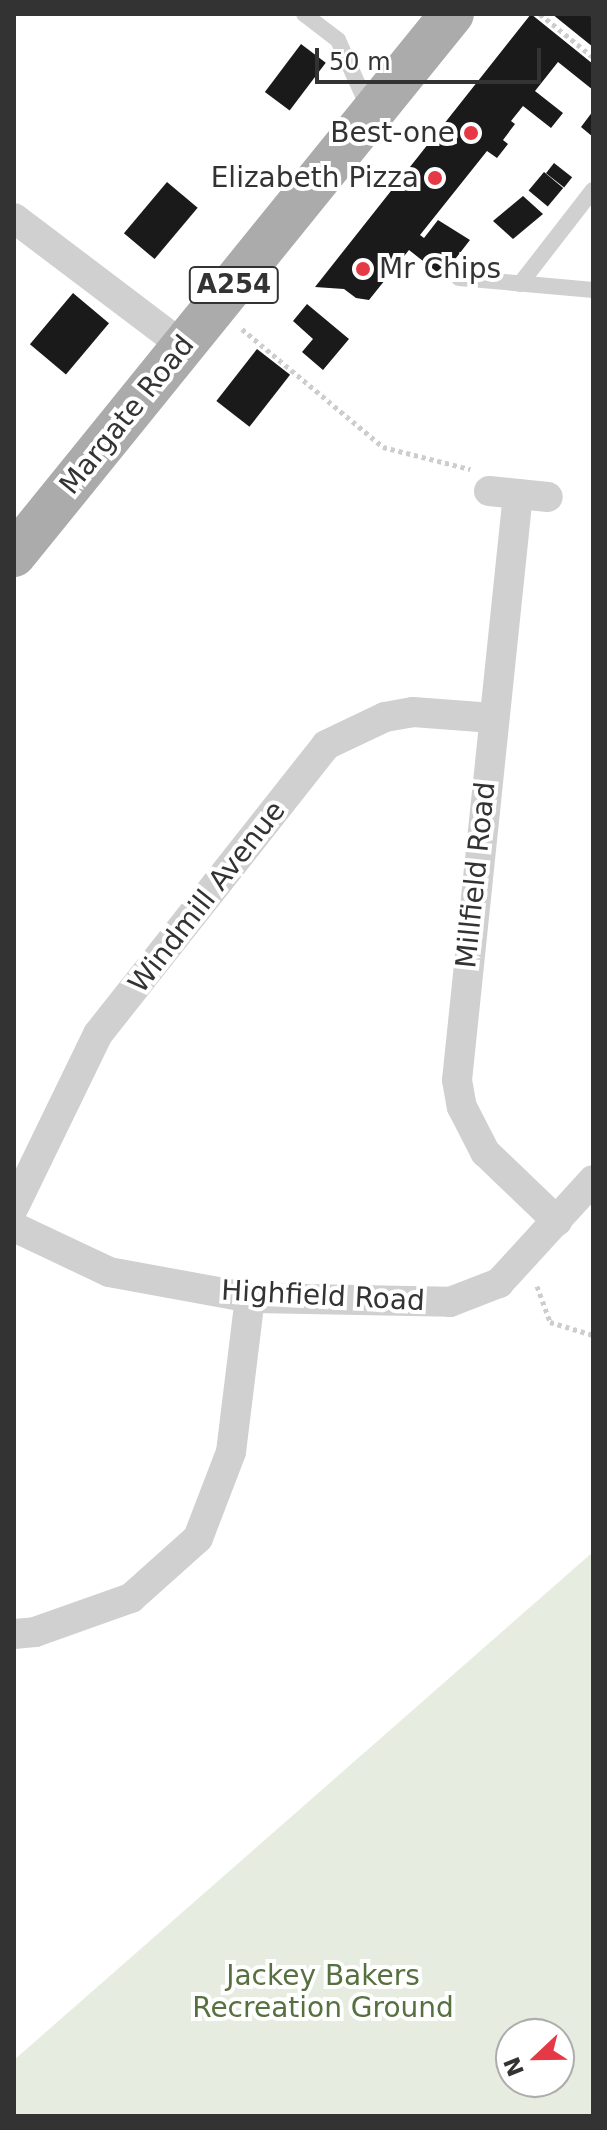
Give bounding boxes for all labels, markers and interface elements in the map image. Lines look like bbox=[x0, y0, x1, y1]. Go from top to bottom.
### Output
scale bar bbox=[319, 32, 545, 82]
text: 50 m bbox=[329, 48, 391, 76]
place label: Best-one bbox=[330, 116, 455, 150]
marker: Best-one bbox=[462, 124, 480, 142]
place label: Elizabeth Pizza bbox=[211, 161, 419, 195]
marker: Elizabeth Pizza bbox=[426, 169, 444, 187]
place label: Mr Chips bbox=[379, 252, 501, 286]
marker: Mr Chips bbox=[354, 260, 372, 278]
road number: A254 bbox=[188, 263, 280, 307]
street label: Margate Road bbox=[53, 329, 201, 501]
street label: Millfield Road bbox=[450, 780, 502, 970]
street label: Windmill Avenue bbox=[122, 794, 292, 1000]
street label: Highfield Road bbox=[220, 1274, 426, 1318]
park label: Jackey Bakers Recreation Ground bbox=[192, 1959, 454, 2025]
north arrow bbox=[495, 2018, 575, 2098]
text: N bbox=[499, 2053, 529, 2080]

